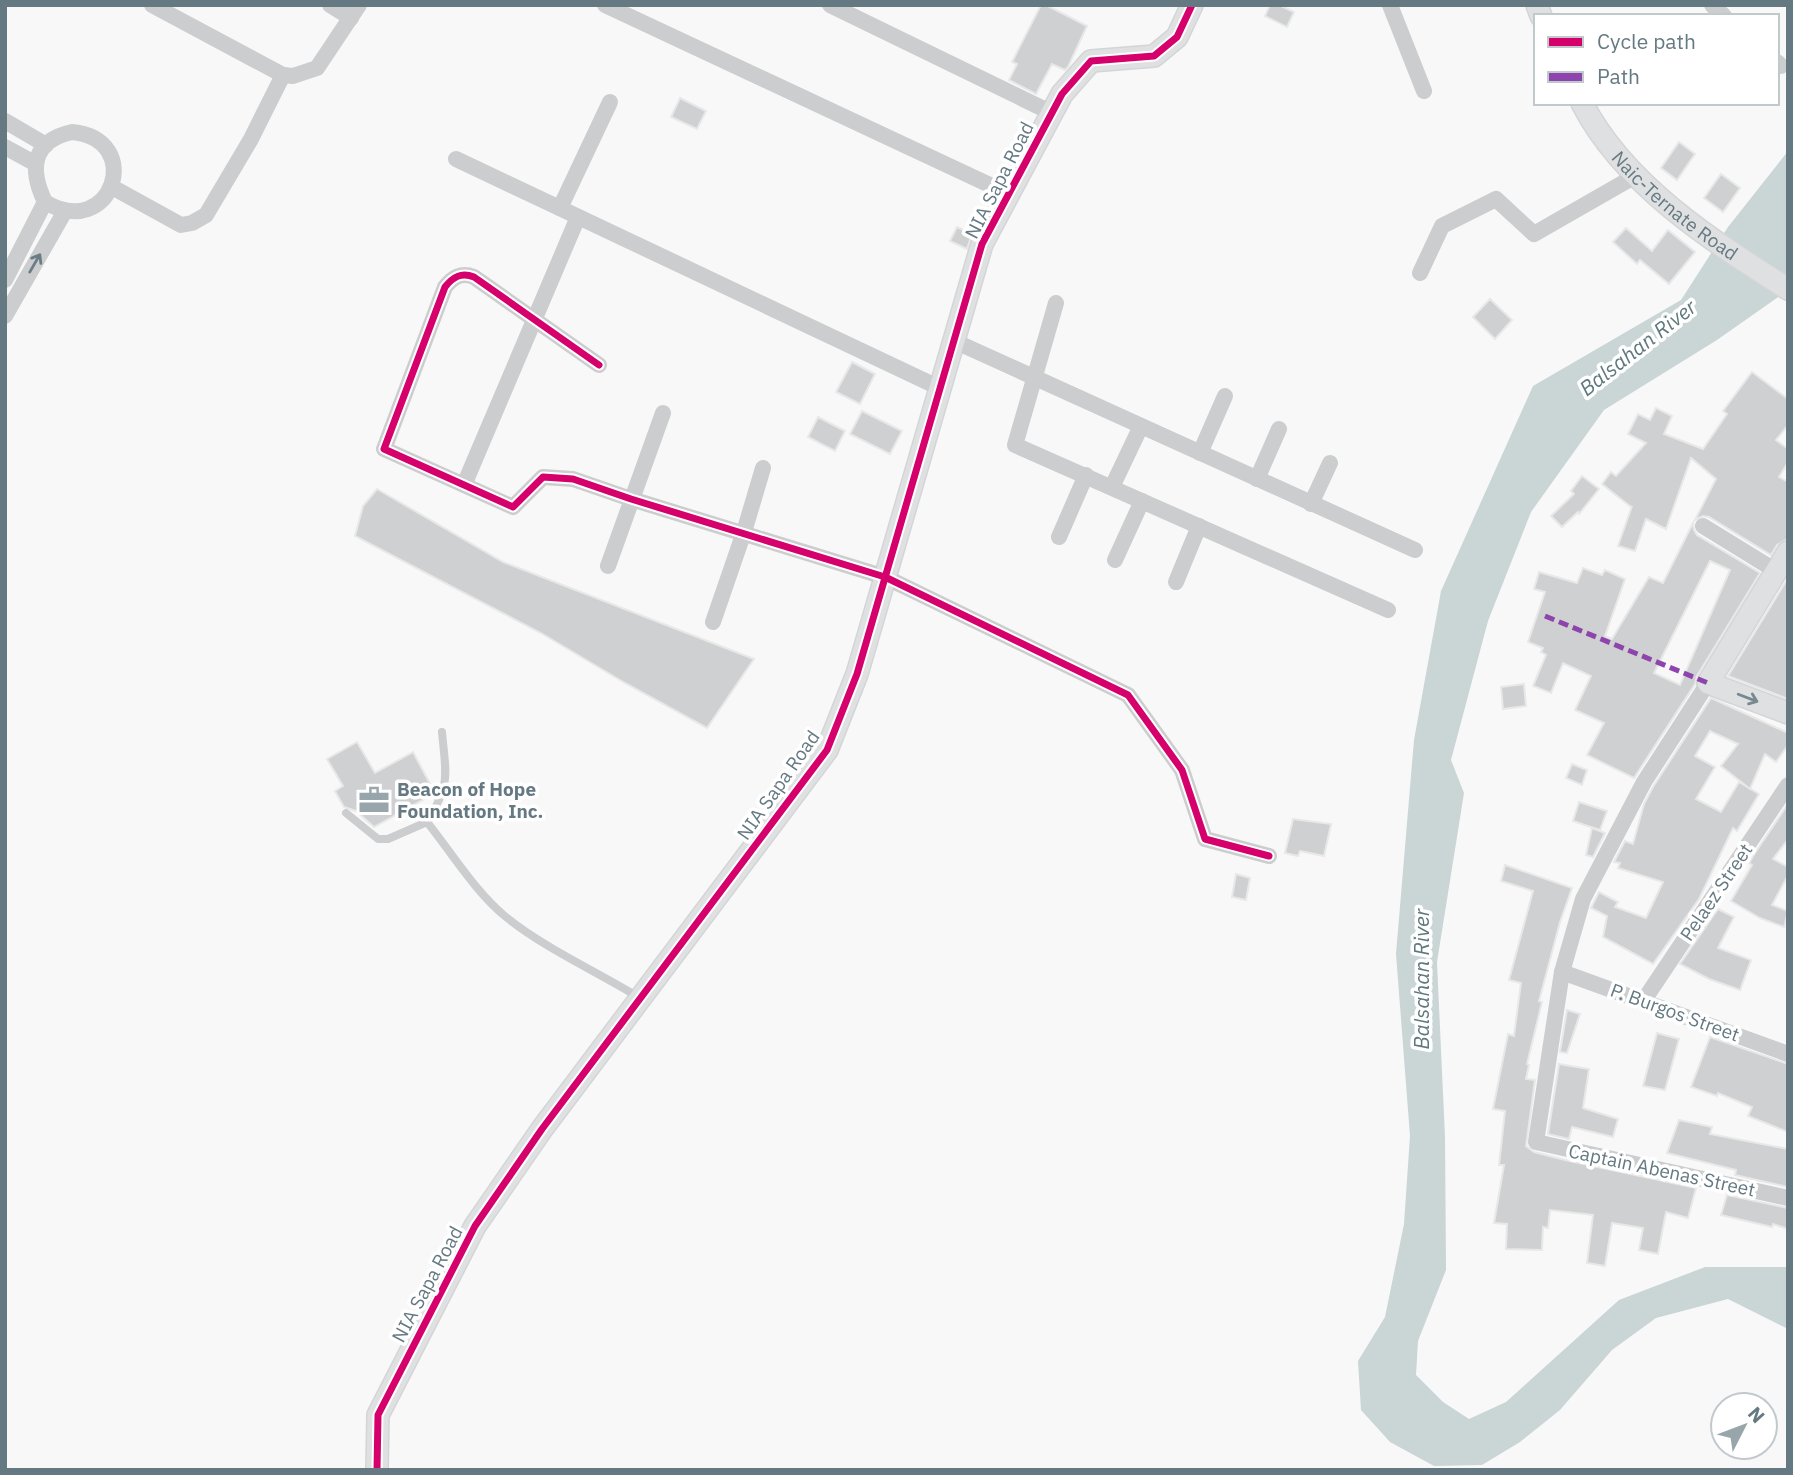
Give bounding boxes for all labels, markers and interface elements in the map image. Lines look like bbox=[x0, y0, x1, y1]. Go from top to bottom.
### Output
legend bbox=[1534, 14, 1779, 105]
text: Cycle path bbox=[1597, 27, 1696, 55]
text: Path bbox=[1597, 62, 1640, 90]
street label: NIA Sapa Road bbox=[959, 117, 1039, 243]
street label: Naic-Ternate Road bbox=[1607, 146, 1743, 265]
one-way arrow bbox=[28, 254, 42, 274]
water label: Balsahan River bbox=[1573, 292, 1703, 402]
one-way arrow bbox=[1737, 693, 1758, 706]
street label: NIA Sapa Road bbox=[731, 726, 825, 844]
place label: Beacon of Hope Foundation, Inc. bbox=[397, 777, 544, 823]
office icon: Beacon of Hope Foundation, Inc. bbox=[357, 783, 391, 817]
street label: Pelaez Street bbox=[1675, 839, 1757, 945]
water label: Balsahan River bbox=[1407, 907, 1435, 1049]
street label: P. Burgos Street bbox=[1607, 978, 1743, 1046]
street label: Captain Abenas Street bbox=[1567, 1138, 1757, 1202]
street label: NIA Sapa Road bbox=[386, 1222, 468, 1346]
north arrow bbox=[1709, 1391, 1779, 1461]
text: N bbox=[1743, 1401, 1770, 1428]

